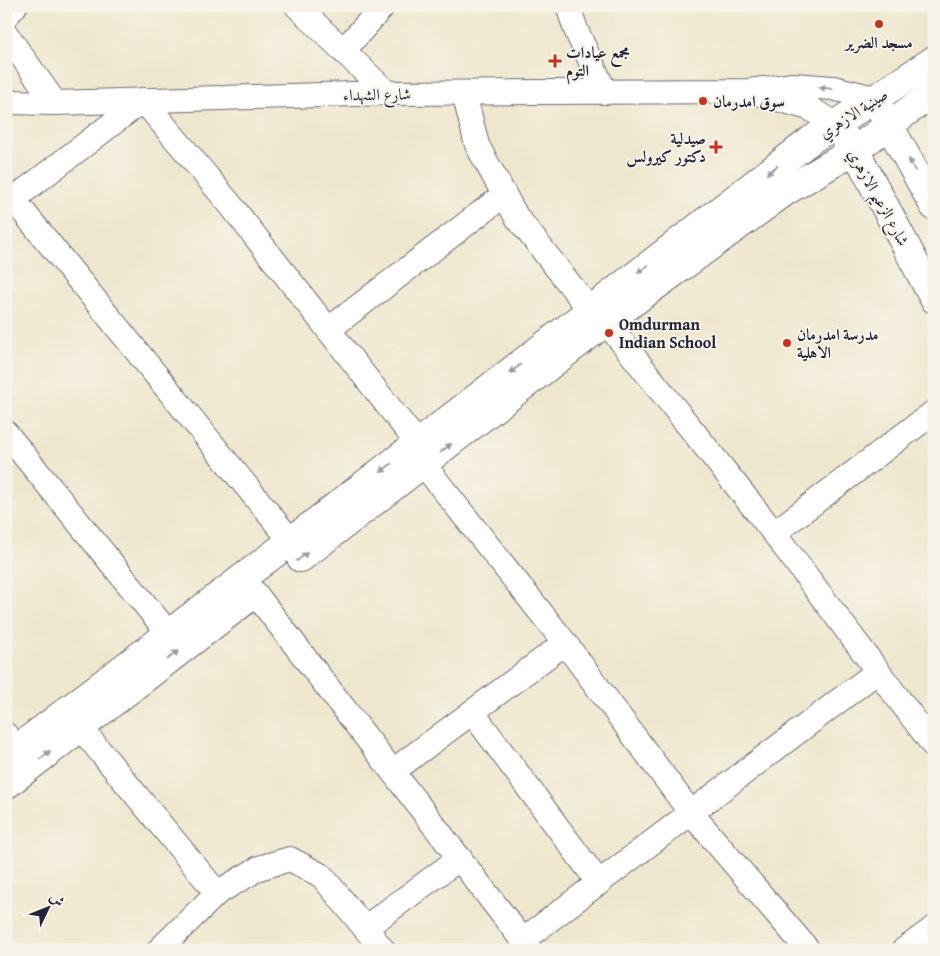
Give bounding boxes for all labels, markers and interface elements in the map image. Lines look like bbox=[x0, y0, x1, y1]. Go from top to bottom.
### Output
marker: مسجد الضرير bbox=[873, 18, 885, 30]
place label: مسجد الضرير bbox=[843, 30, 913, 54]
place label: مجمع عيادات التوم bbox=[566, 40, 630, 85]
marker: مجمع عيادات التوم bbox=[548, 54, 562, 68]
street label: شارع الشهداء bbox=[343, 81, 411, 109]
street label: صينية الازهري bbox=[814, 82, 893, 145]
one-way arrow bbox=[818, 83, 834, 91]
place label: سوق امدرمان bbox=[713, 89, 785, 113]
marker: سوق امدرمان bbox=[697, 95, 709, 107]
place label: صيدلية دكتور كيرولس bbox=[626, 126, 706, 168]
marker: صيدلية دكتور كيرولس bbox=[710, 141, 722, 153]
street label: شارع الزعيم الازهري bbox=[838, 144, 916, 253]
one-way arrow bbox=[908, 157, 916, 172]
one-way arrow bbox=[765, 165, 779, 175]
one-way arrow bbox=[636, 264, 650, 274]
place label: Omdurman Indian School bbox=[619, 312, 716, 354]
place label: مدرسة امدرمان الاهلية bbox=[797, 322, 878, 364]
marker: Omdurman Indian School bbox=[603, 327, 615, 339]
marker: مدرسة امدرمان الاهلية bbox=[781, 337, 793, 349]
one-way arrow bbox=[509, 363, 522, 374]
one-way arrow bbox=[439, 442, 452, 453]
one-way arrow bbox=[380, 463, 393, 474]
one-way arrow bbox=[296, 551, 309, 562]
one-way arrow bbox=[166, 650, 179, 661]
one-way arrow bbox=[38, 749, 51, 760]
north arrow bbox=[22, 884, 72, 934]
text: ش bbox=[45, 887, 70, 911]

